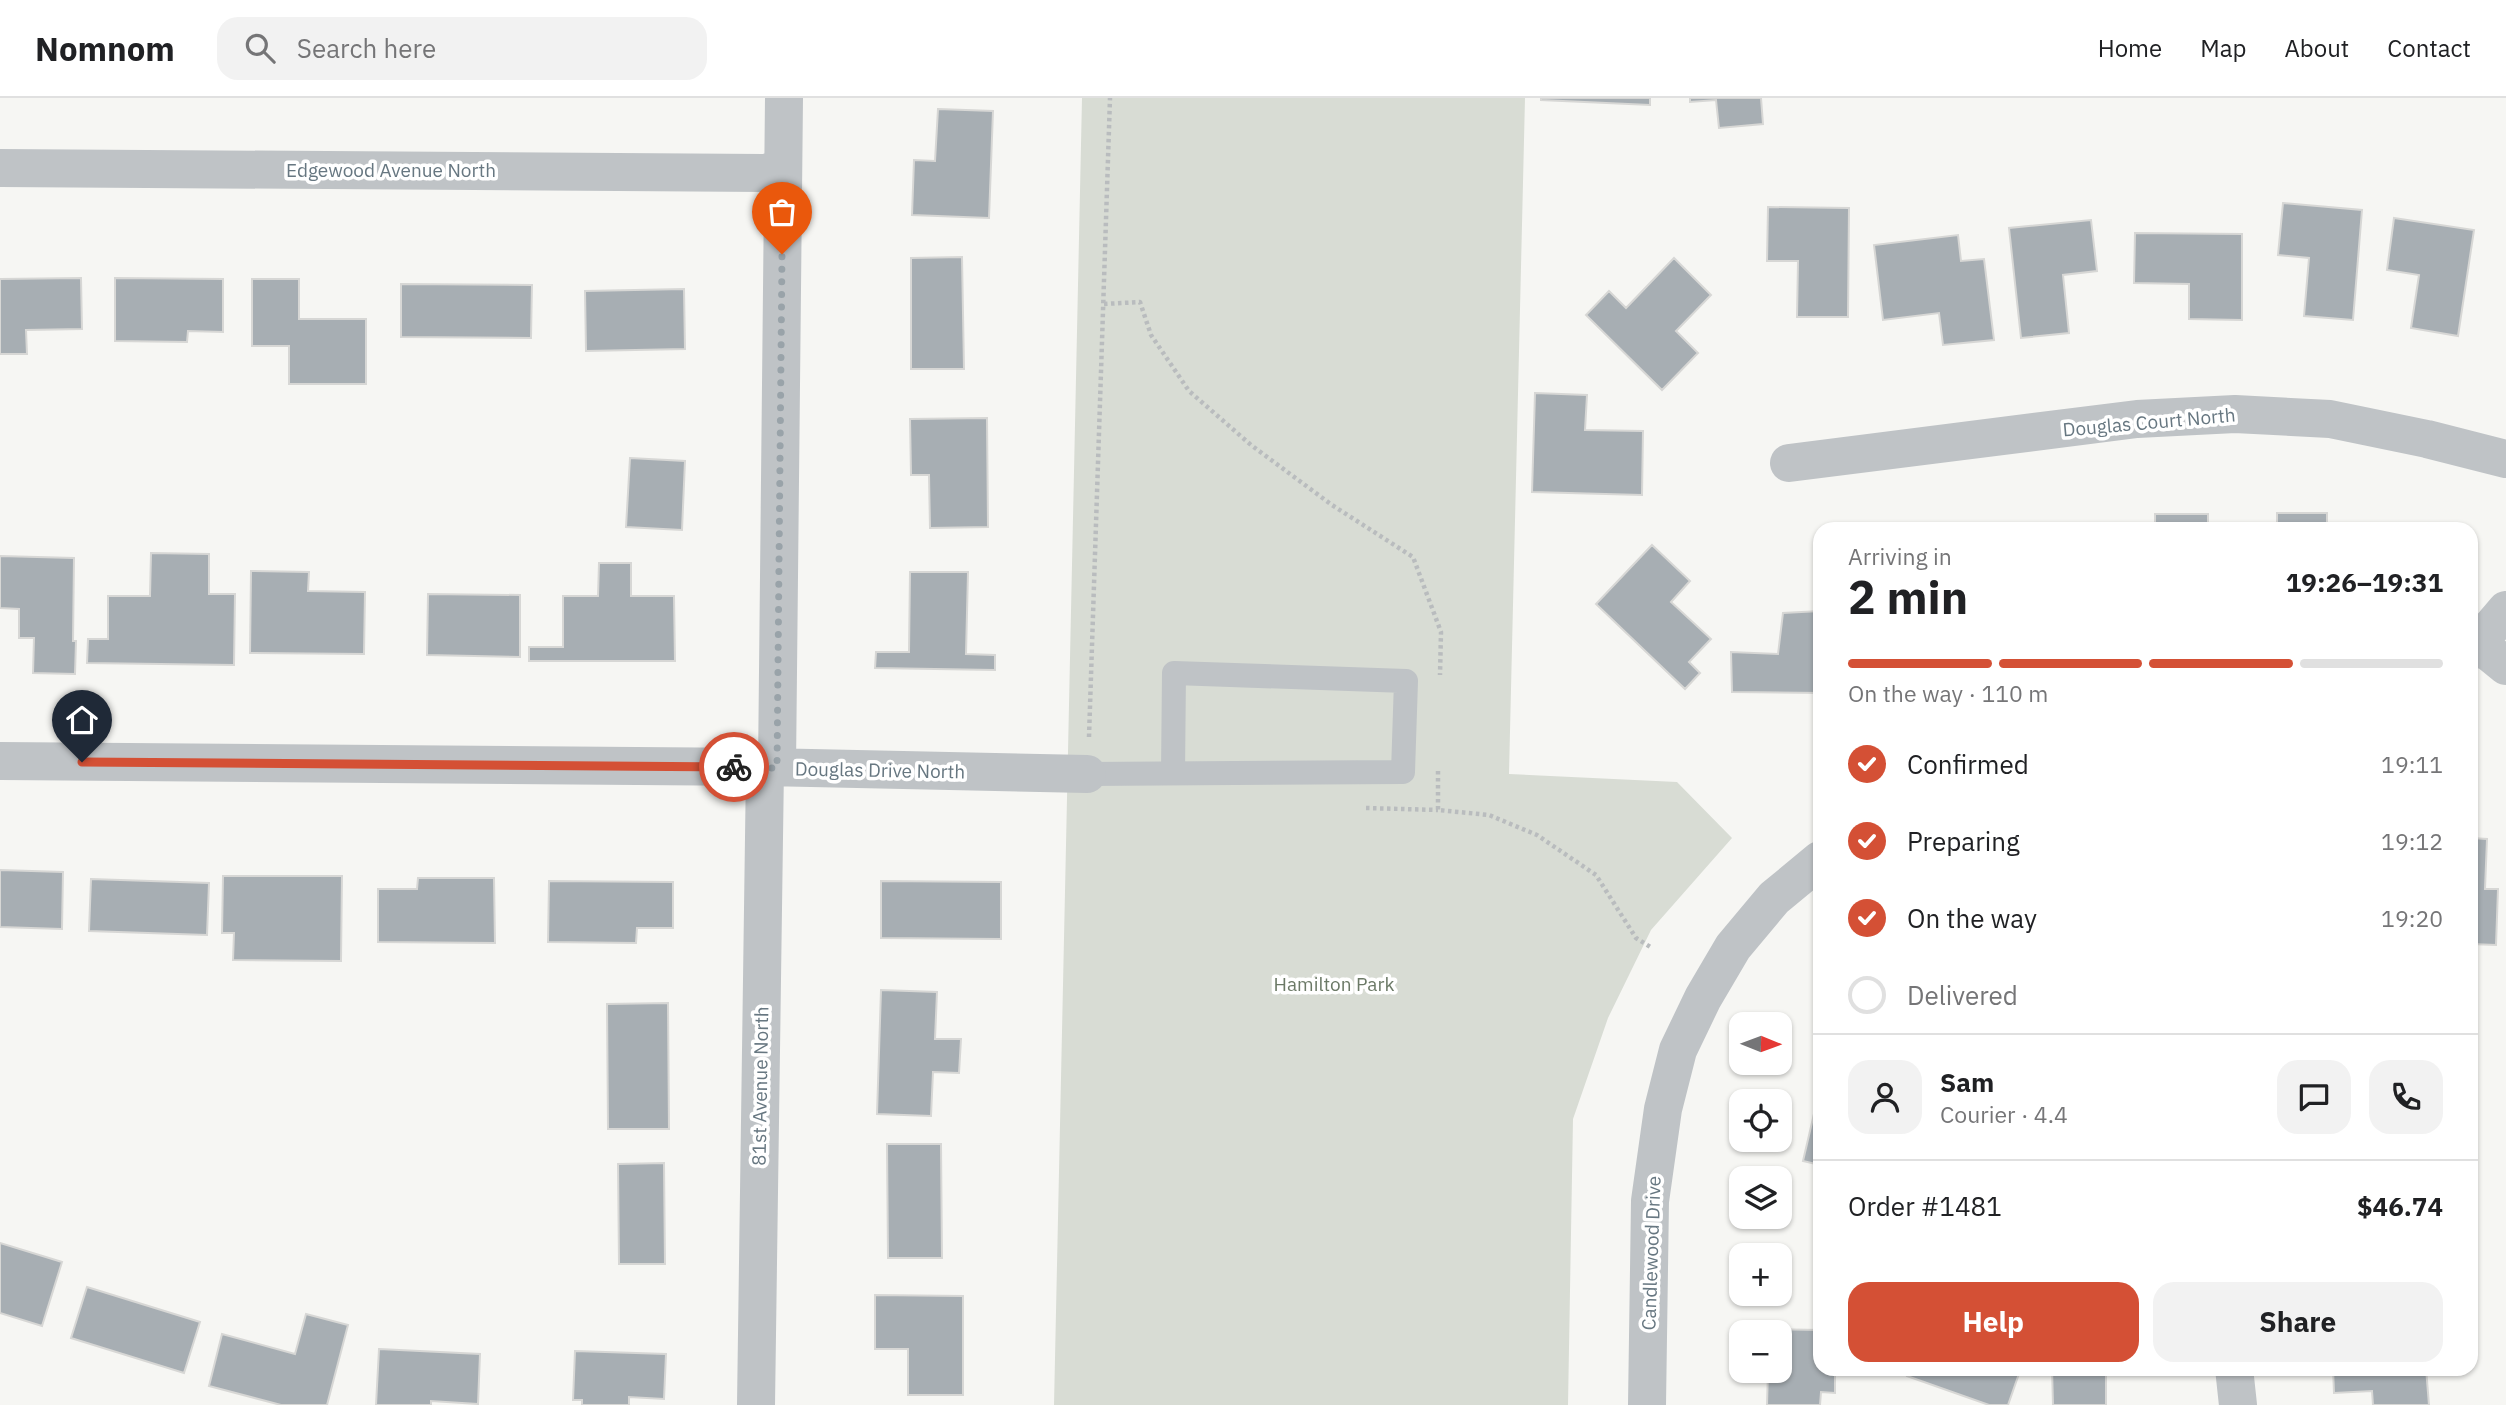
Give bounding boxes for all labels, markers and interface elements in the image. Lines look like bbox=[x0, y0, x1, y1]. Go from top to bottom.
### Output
search box bbox=[217, 17, 707, 80]
text: Nomnom bbox=[35, 27, 175, 70]
icon: search bbox=[241, 29, 279, 67]
text: Search here bbox=[297, 31, 436, 65]
text: Home bbox=[2098, 32, 2162, 64]
text: Map bbox=[2200, 32, 2246, 64]
text: About bbox=[2284, 32, 2349, 64]
text: Contact bbox=[2387, 32, 2471, 64]
street label: Edgewood Avenue North bbox=[286, 158, 496, 182]
pin bbox=[752, 182, 812, 254]
icon: bag bbox=[763, 193, 801, 231]
street label: Douglas Court North bbox=[2062, 402, 2236, 442]
text: Arriving in bbox=[1848, 541, 1952, 571]
text: 19:26–19:31 bbox=[2286, 565, 2443, 599]
text: 2 min bbox=[1848, 567, 1968, 627]
text: On the way · 110 m bbox=[1848, 678, 2048, 708]
pin bbox=[52, 690, 112, 762]
icon: home bbox=[63, 701, 101, 739]
courier bbox=[699, 732, 769, 802]
icon: check bbox=[1848, 745, 1886, 783]
text: Confirmed bbox=[1907, 747, 2029, 781]
icon: bike bbox=[715, 748, 753, 786]
text: 19:11 bbox=[2381, 749, 2443, 779]
street label: Douglas Drive North bbox=[795, 757, 965, 783]
icon: check bbox=[1848, 822, 1886, 860]
text: Preparing bbox=[1907, 824, 2020, 858]
text: 19:12 bbox=[2381, 826, 2443, 856]
icon: check bbox=[1848, 899, 1886, 937]
text: On the way bbox=[1907, 901, 2037, 935]
text: 19:20 bbox=[2381, 903, 2443, 933]
park label: Hamilton Park bbox=[1274, 972, 1394, 996]
text: Delivered bbox=[1907, 978, 2018, 1012]
street label: 81st Avenue North bbox=[747, 1006, 773, 1166]
north arrow bbox=[1729, 1012, 1792, 1074]
map controls bbox=[1729, 1012, 1792, 1383]
button: person bbox=[1848, 1060, 1922, 1134]
button: chat bbox=[2277, 1060, 2351, 1134]
button: phone bbox=[2369, 1060, 2443, 1134]
text: Sam bbox=[1940, 1065, 1994, 1099]
button: locate bbox=[1729, 1089, 1792, 1152]
text: Courier · 4.4 bbox=[1940, 1099, 2068, 1129]
button: layers bbox=[1729, 1166, 1792, 1229]
street label: Candlewood Drive bbox=[1636, 1175, 1666, 1331]
text: Order #1481 bbox=[1848, 1189, 2002, 1223]
text: $46.74 bbox=[2357, 1189, 2443, 1223]
button: + bbox=[1729, 1243, 1792, 1306]
button: Help bbox=[1848, 1282, 2139, 1362]
button: Share bbox=[2153, 1282, 2443, 1362]
button: − bbox=[1729, 1320, 1792, 1383]

